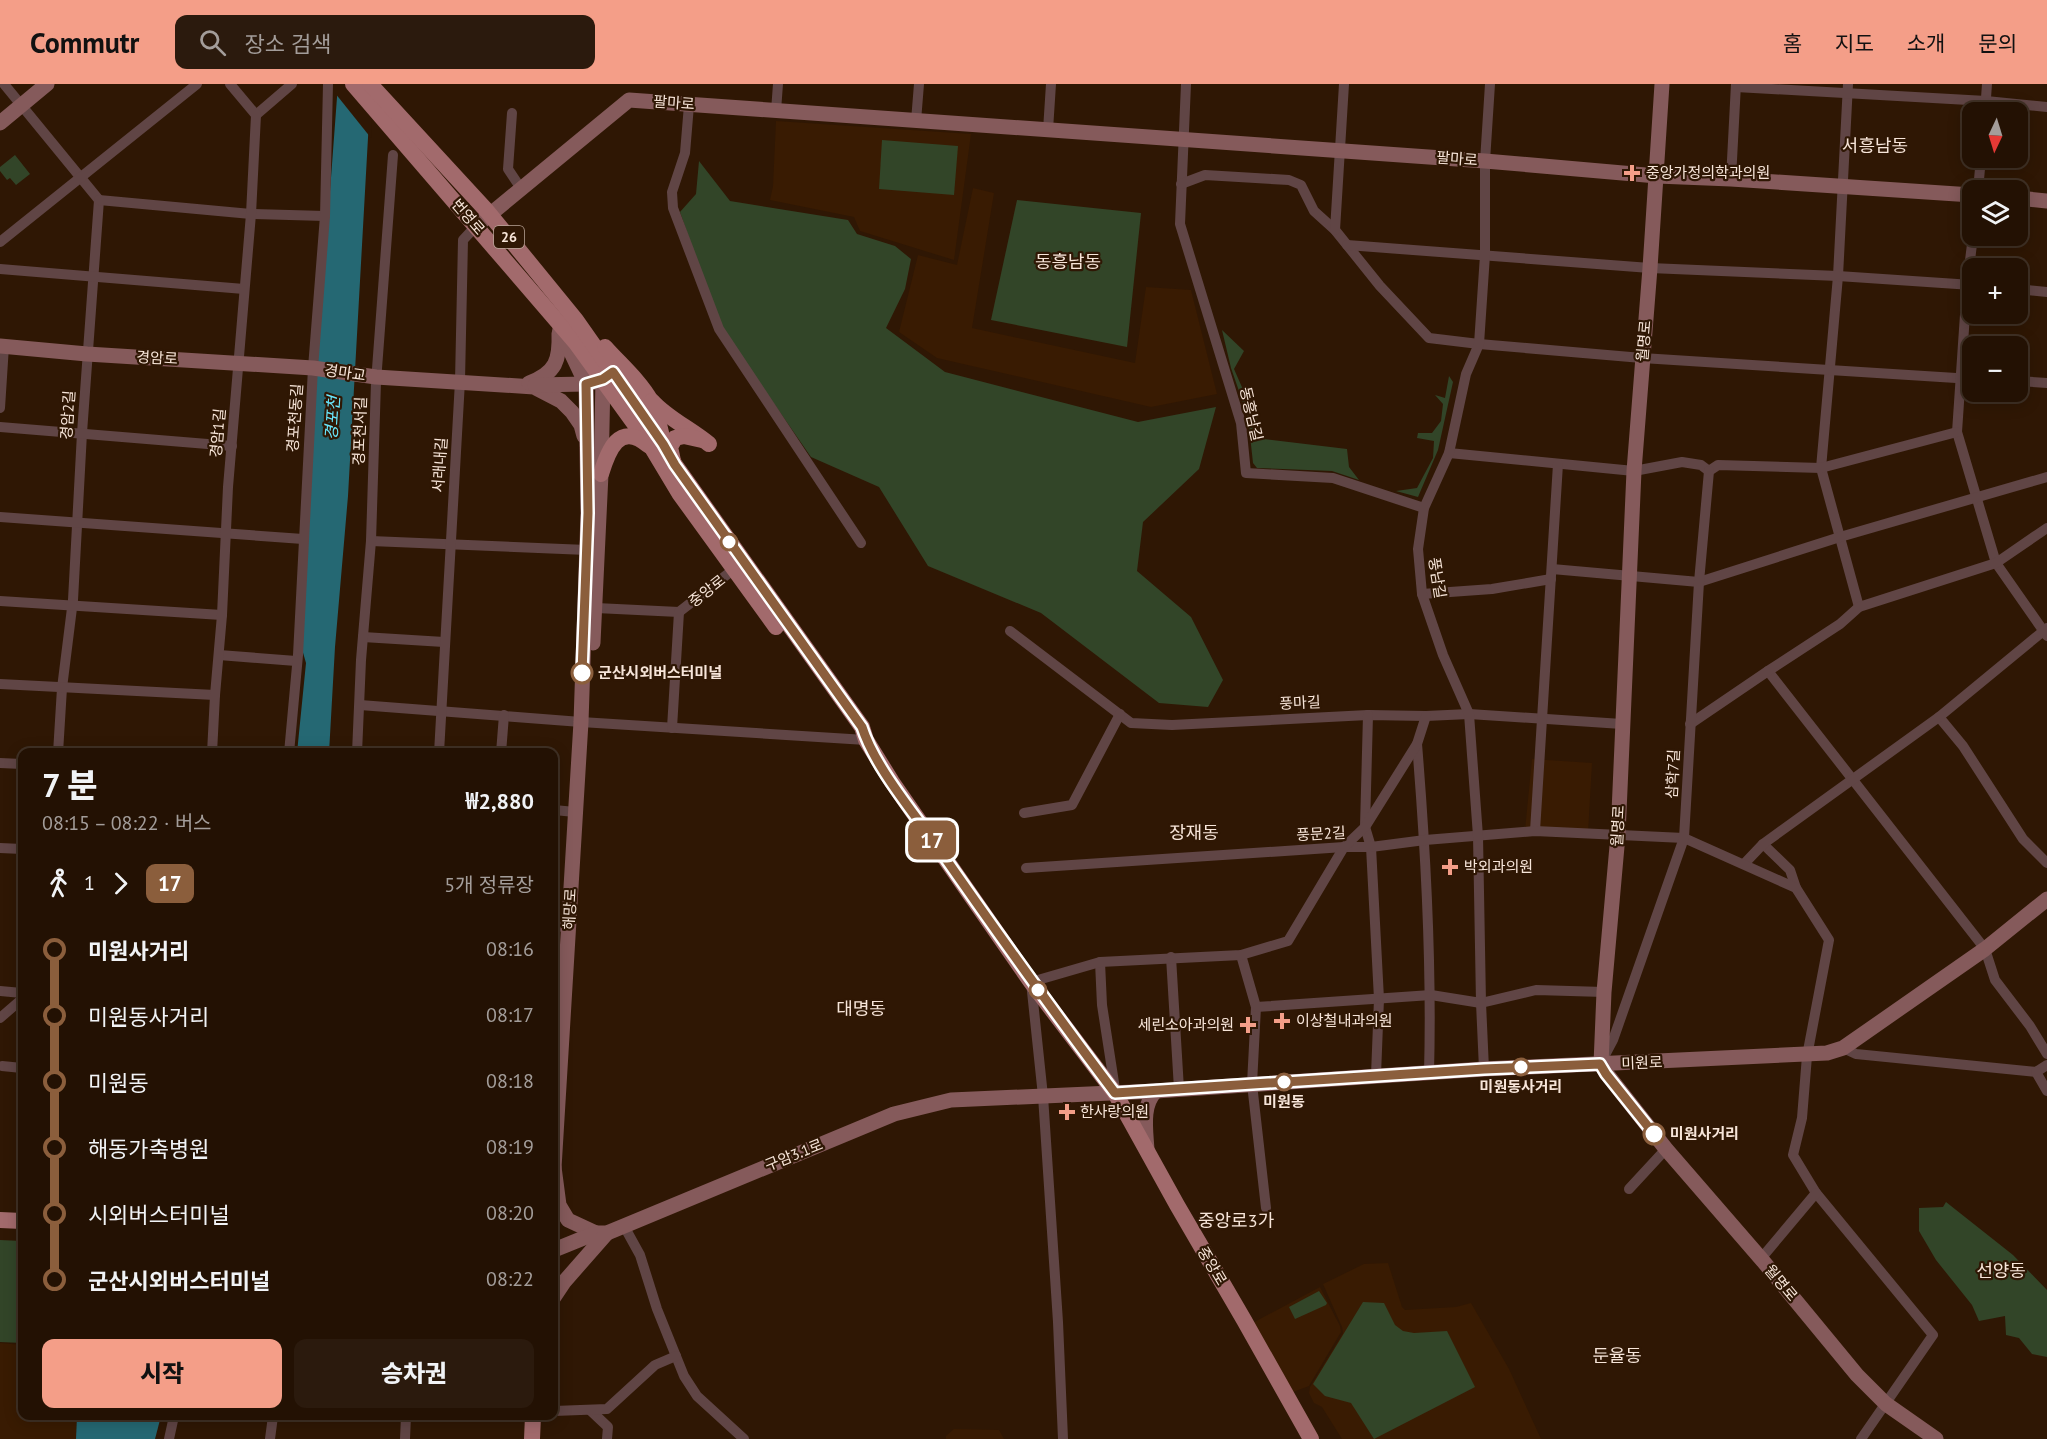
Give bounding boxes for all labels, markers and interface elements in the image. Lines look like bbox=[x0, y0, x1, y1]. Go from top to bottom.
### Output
search box bbox=[175, 15, 595, 69]
text: Commutr bbox=[30, 24, 139, 61]
icon: search bbox=[196, 26, 229, 59]
text: 장소 검색 bbox=[244, 30, 331, 58]
text: 홈 bbox=[1783, 30, 1802, 57]
text: 지도 bbox=[1835, 30, 1874, 57]
text: 소개 bbox=[1907, 30, 1945, 57]
text: 문의 bbox=[1978, 30, 2017, 57]
street label: 팔마로 bbox=[653, 92, 695, 113]
north arrow bbox=[1962, 102, 2028, 168]
map controls bbox=[1962, 102, 2028, 402]
district label: 서흥남동 bbox=[1842, 134, 1908, 157]
street label: 팔마로 bbox=[1436, 148, 1478, 169]
place label: 중앙가정의학과의원 bbox=[1646, 163, 1770, 182]
marker: 중앙가정의학과의원 bbox=[1623, 164, 1641, 182]
button: layers bbox=[1962, 180, 2028, 246]
street label: 번영로 bbox=[448, 195, 489, 239]
road number: 26 bbox=[494, 226, 524, 248]
district label: 동흥남동 bbox=[1035, 250, 1101, 273]
button: + bbox=[1962, 258, 2028, 324]
street label: 월명로 bbox=[1632, 320, 1655, 362]
button: − bbox=[1962, 336, 2028, 402]
street label: 경암로 bbox=[136, 347, 178, 368]
street label: 경마교 bbox=[323, 360, 367, 385]
street label: 경포천동길 bbox=[283, 383, 306, 453]
street label: 동흥남길 bbox=[1236, 385, 1267, 443]
street label: 경암2길 bbox=[56, 390, 79, 440]
water label: 경포천 bbox=[320, 393, 344, 441]
street label: 경포천서길 bbox=[349, 396, 370, 466]
street label: 경암1길 bbox=[206, 407, 229, 458]
street label: 서래내길 bbox=[428, 437, 451, 493]
unlabelled marker bbox=[720, 533, 738, 551]
street label: 풍남길 bbox=[1425, 556, 1450, 600]
street label: 중앙로 bbox=[685, 570, 729, 611]
marker: 군산시외버스터미널 bbox=[571, 662, 593, 684]
place label: 군산시외버스터미널 bbox=[598, 663, 722, 682]
street label: 풍마길 bbox=[1279, 692, 1321, 713]
street label: 삼학7길 bbox=[1662, 749, 1683, 799]
text: 7 분 bbox=[42, 763, 98, 806]
text: ₩2,880 bbox=[466, 787, 534, 815]
street label: 월명로 bbox=[1607, 805, 1628, 847]
text: 08:15 – 08:22 · 버스 bbox=[42, 810, 211, 836]
line badge: 17 bbox=[905, 820, 959, 860]
district label: 장재동 bbox=[1169, 821, 1219, 844]
street label: 풍문2길 bbox=[1296, 823, 1346, 844]
text: 17 bbox=[920, 827, 944, 854]
place label: 박외과의원 bbox=[1464, 857, 1533, 876]
marker: 박외과의원 bbox=[1441, 858, 1459, 876]
icon: walk bbox=[42, 867, 75, 900]
icon: forward bbox=[104, 867, 137, 900]
text: 1 bbox=[84, 870, 95, 896]
text: 17 bbox=[158, 870, 182, 897]
text: 5개 정류장 bbox=[444, 872, 534, 898]
street label: 해망로 bbox=[559, 888, 580, 930]
text: 08:16 bbox=[486, 936, 534, 962]
text: 미원사거리 bbox=[88, 937, 189, 965]
unlabelled marker bbox=[1029, 981, 1047, 999]
district label: 대명동 bbox=[836, 997, 886, 1020]
text: 08:17 bbox=[486, 1002, 534, 1028]
text: 미원동사거리 bbox=[88, 1003, 209, 1031]
place label: 이상철내과의원 bbox=[1296, 1011, 1393, 1030]
marker: 이상철내과의원 bbox=[1273, 1012, 1291, 1030]
place label: 세린소아과의원 bbox=[1137, 1015, 1234, 1034]
marker: 세린소아과의원 bbox=[1239, 1016, 1257, 1034]
street label: 미원로 bbox=[1621, 1052, 1663, 1073]
marker: 미원동사거리 bbox=[1512, 1058, 1530, 1076]
text: 08:18 bbox=[486, 1068, 534, 1094]
text: 미원동 bbox=[88, 1069, 149, 1097]
marker: 미원동 bbox=[1275, 1073, 1293, 1091]
place label: 미원동사거리 bbox=[1480, 1077, 1562, 1096]
place label: 미원동 bbox=[1263, 1092, 1305, 1111]
place label: 한사랑의원 bbox=[1080, 1102, 1149, 1121]
marker: 한사랑의원 bbox=[1058, 1103, 1076, 1121]
marker: 미원사거리 bbox=[1643, 1123, 1665, 1145]
place label: 미원사거리 bbox=[1670, 1124, 1739, 1143]
text: 08:19 bbox=[486, 1134, 534, 1160]
street label: 구암3.1로 bbox=[762, 1134, 826, 1175]
text: 해동가축병원 bbox=[88, 1135, 209, 1163]
text: 08:20 bbox=[486, 1200, 534, 1226]
text: 시외버스터미널 bbox=[88, 1201, 230, 1229]
district label: 중앙로3가 bbox=[1198, 1209, 1274, 1232]
street label: 중앙로 bbox=[1194, 1243, 1231, 1288]
district label: 선양동 bbox=[1976, 1259, 2026, 1282]
street label: 월명로 bbox=[1761, 1261, 1802, 1305]
text: 08:22 bbox=[486, 1266, 534, 1292]
text: 군산시외버스터미널 bbox=[88, 1267, 270, 1295]
button: 시작 bbox=[42, 1339, 282, 1408]
button: 승차권 bbox=[294, 1339, 534, 1408]
district label: 둔율동 bbox=[1592, 1344, 1642, 1367]

